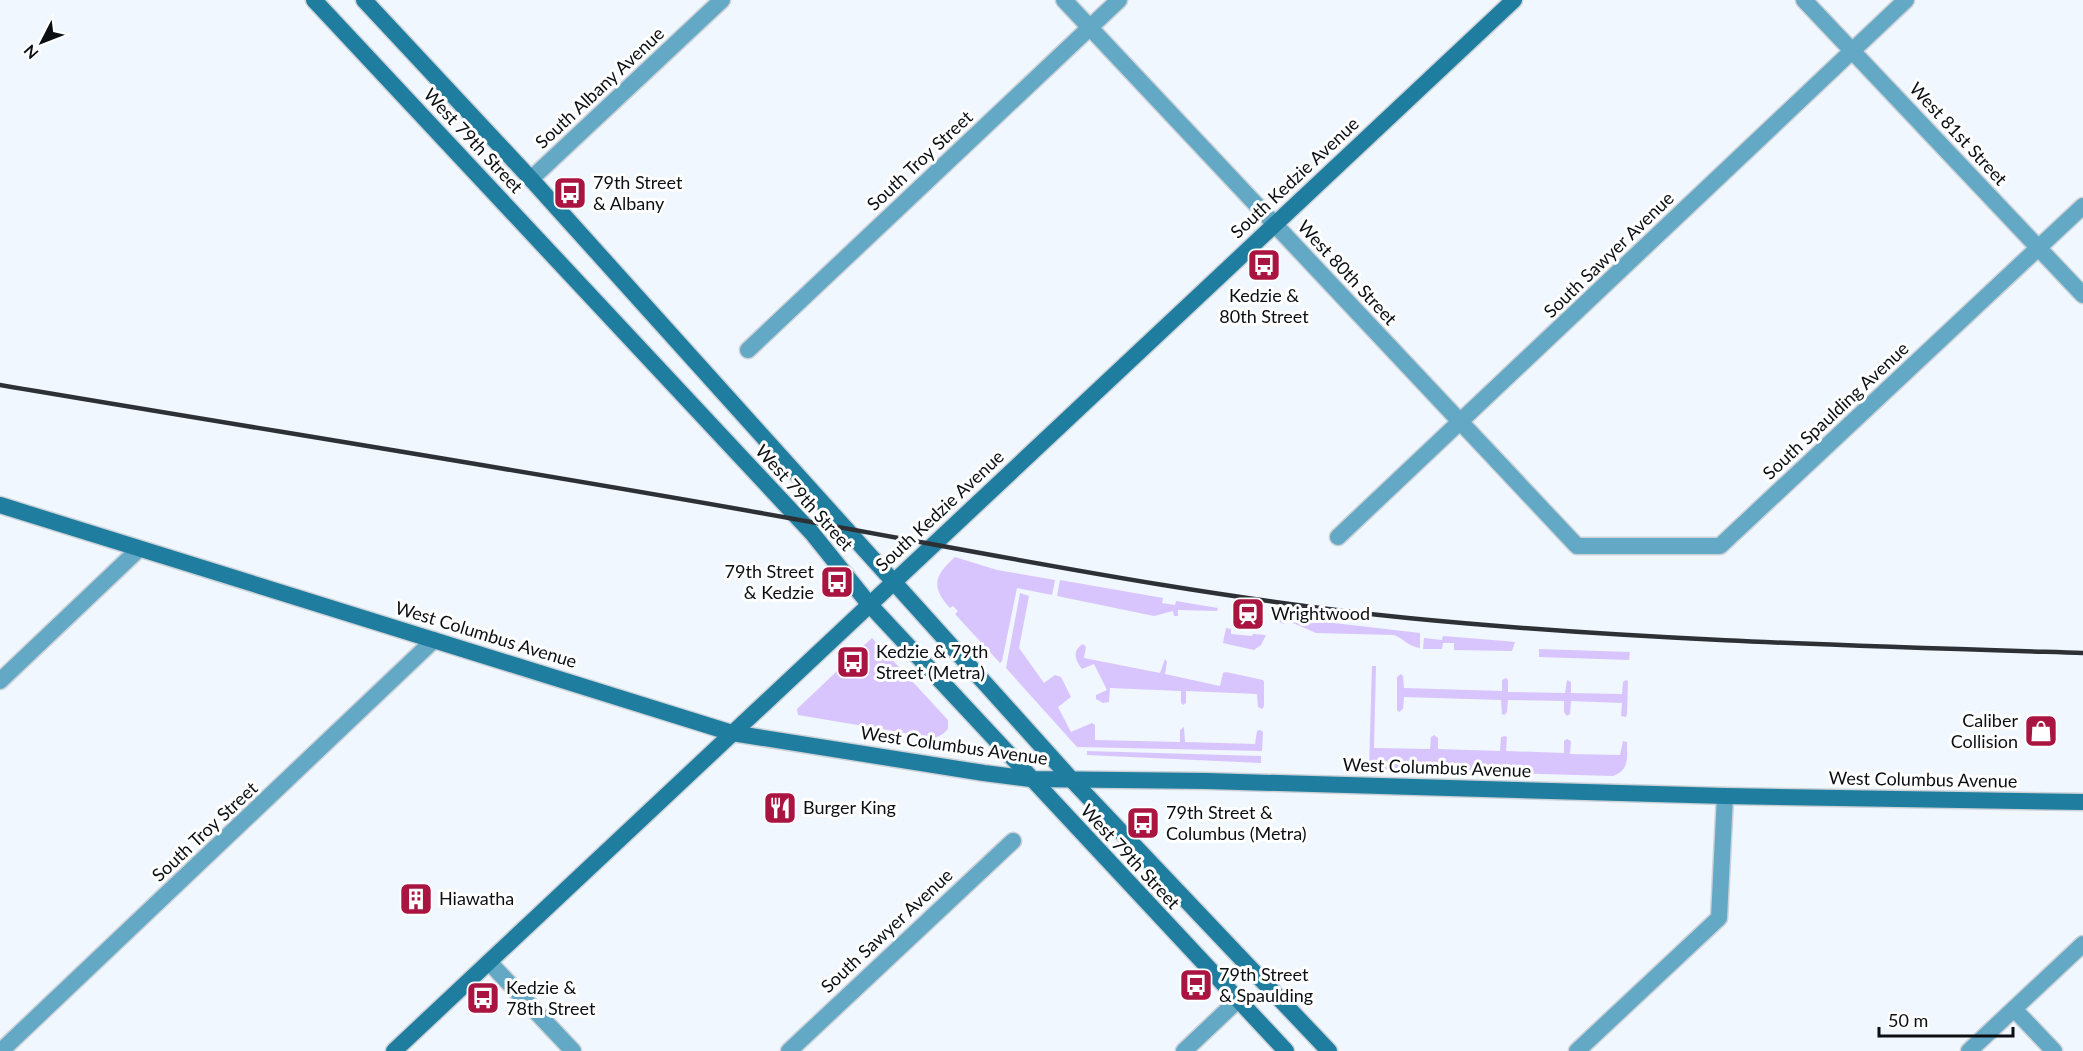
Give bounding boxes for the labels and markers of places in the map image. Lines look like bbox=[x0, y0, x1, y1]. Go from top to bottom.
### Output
place label: 79th Street & Albany bbox=[593, 171, 683, 214]
bus stop icon: 79th Street & Albany bbox=[552, 175, 588, 211]
bus stop icon: Kedzie & 80th Street bbox=[1246, 247, 1282, 283]
place label: Kedzie & 80th Street bbox=[1219, 284, 1309, 327]
place label: 79th Street & Kedzie bbox=[725, 560, 815, 603]
bus stop icon: 79th Street & Kedzie bbox=[819, 564, 855, 600]
station icon: Wrightwood bbox=[1230, 596, 1266, 632]
place label: Wrightwood bbox=[1271, 602, 1370, 624]
place label: Kedzie & 79th Street (Metra) bbox=[876, 640, 988, 683]
bus stop icon: Kedzie & 79th Street (Metra) bbox=[835, 644, 871, 680]
place label: Caliber Collision bbox=[1951, 709, 2018, 752]
shop icon: Caliber Collision bbox=[2023, 713, 2059, 749]
restaurant icon: Burger King bbox=[762, 790, 798, 826]
place label: Burger King bbox=[803, 796, 896, 818]
place label: 79th Street & Columbus (Metra) bbox=[1166, 801, 1307, 844]
bus stop icon: 79th Street & Columbus (Metra) bbox=[1125, 805, 1161, 841]
building icon: Hiawatha bbox=[398, 881, 434, 917]
place label: Hiawatha bbox=[439, 887, 514, 909]
place label: 79th Street & Spaulding bbox=[1219, 963, 1313, 1006]
bus stop icon: 79th Street & Spaulding bbox=[1178, 967, 1214, 1003]
place label: Kedzie & 78th Street bbox=[506, 976, 596, 1019]
bus stop icon: Kedzie & 78th Street bbox=[465, 980, 501, 1016]

